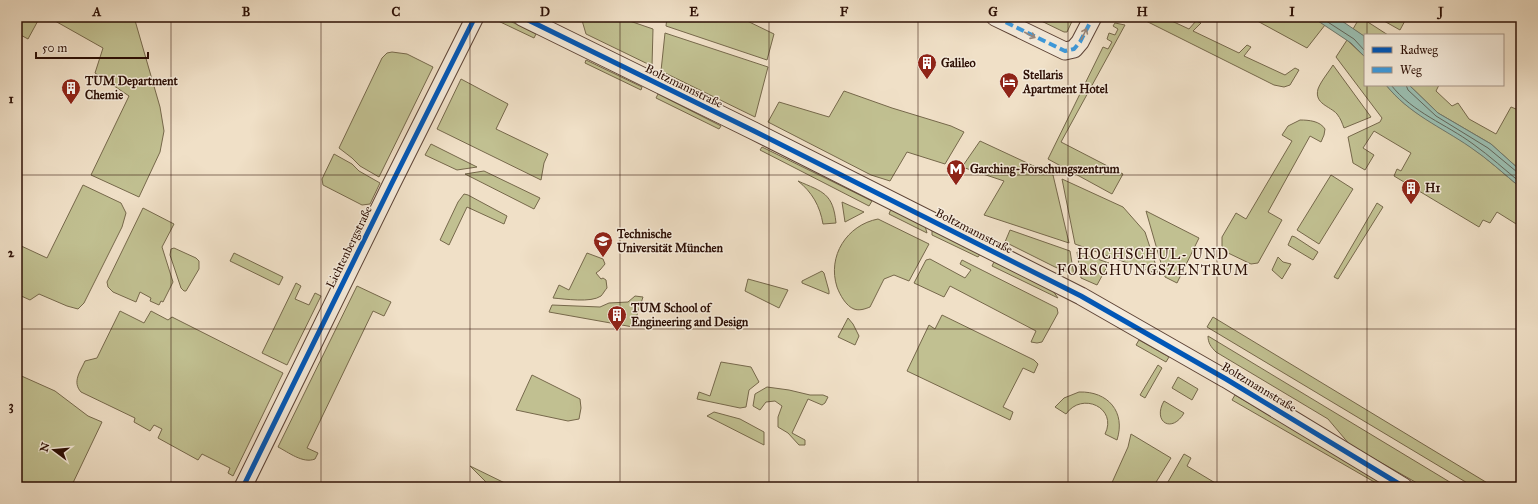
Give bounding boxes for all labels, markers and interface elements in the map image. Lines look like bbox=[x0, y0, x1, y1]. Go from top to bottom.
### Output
text: A bbox=[92, 4, 102, 20]
text: B bbox=[242, 4, 251, 20]
text: C bbox=[392, 4, 401, 20]
text: D bbox=[540, 4, 550, 20]
text: E bbox=[689, 4, 699, 20]
text: F bbox=[840, 4, 849, 20]
text: G bbox=[988, 4, 998, 20]
text: H bbox=[1136, 4, 1148, 20]
text: I bbox=[1289, 4, 1295, 20]
text: J bbox=[1436, 4, 1444, 20]
one-way arrow bbox=[1081, 28, 1088, 40]
one-way arrow bbox=[1024, 31, 1036, 39]
scale bar bbox=[36, 34, 148, 60]
legend bbox=[1364, 34, 1504, 86]
text: 50 m bbox=[42, 41, 67, 55]
text: Radweg bbox=[1400, 43, 1438, 58]
building icon: Galileo bbox=[916, 52, 938, 80]
place label: Galileo bbox=[941, 56, 976, 70]
street label: Boltzmannstraße bbox=[643, 61, 725, 111]
text: Weg bbox=[1400, 63, 1422, 78]
place label: Stellaris Apartment Hotel bbox=[1022, 68, 1109, 97]
hotel icon: Stellaris Apartment Hotel bbox=[998, 71, 1020, 99]
place label: TUM Department Chemie bbox=[84, 74, 178, 102]
building icon: TUM Department Chemie bbox=[60, 77, 82, 105]
text: 1 bbox=[8, 91, 14, 107]
metro station icon: Garching-Forschungszentrum bbox=[945, 158, 967, 186]
place label: Garching-Forschungszentrum bbox=[970, 162, 1121, 177]
building icon: H1 bbox=[1400, 177, 1422, 205]
place label: H1 bbox=[1425, 181, 1440, 195]
street label: Lichtenbergstraße bbox=[323, 204, 376, 291]
street label: Boltzmannstraße bbox=[933, 206, 1015, 256]
place label: Technische Universität München bbox=[616, 227, 724, 255]
school or university icon: Technische Universität München bbox=[592, 230, 614, 258]
text: 2 bbox=[8, 245, 15, 261]
district label: HOCHSCHUL- UND FORSCHUNGSZENTRUM bbox=[1057, 246, 1249, 279]
place label: TUM School of Engineering and Design bbox=[630, 301, 749, 330]
building icon: TUM School of Engineering and Design bbox=[606, 304, 628, 332]
street label: Boltzmannstraße bbox=[1219, 359, 1299, 415]
text: 3 bbox=[8, 398, 14, 414]
north arrow bbox=[34, 430, 74, 470]
text: N bbox=[37, 440, 53, 454]

